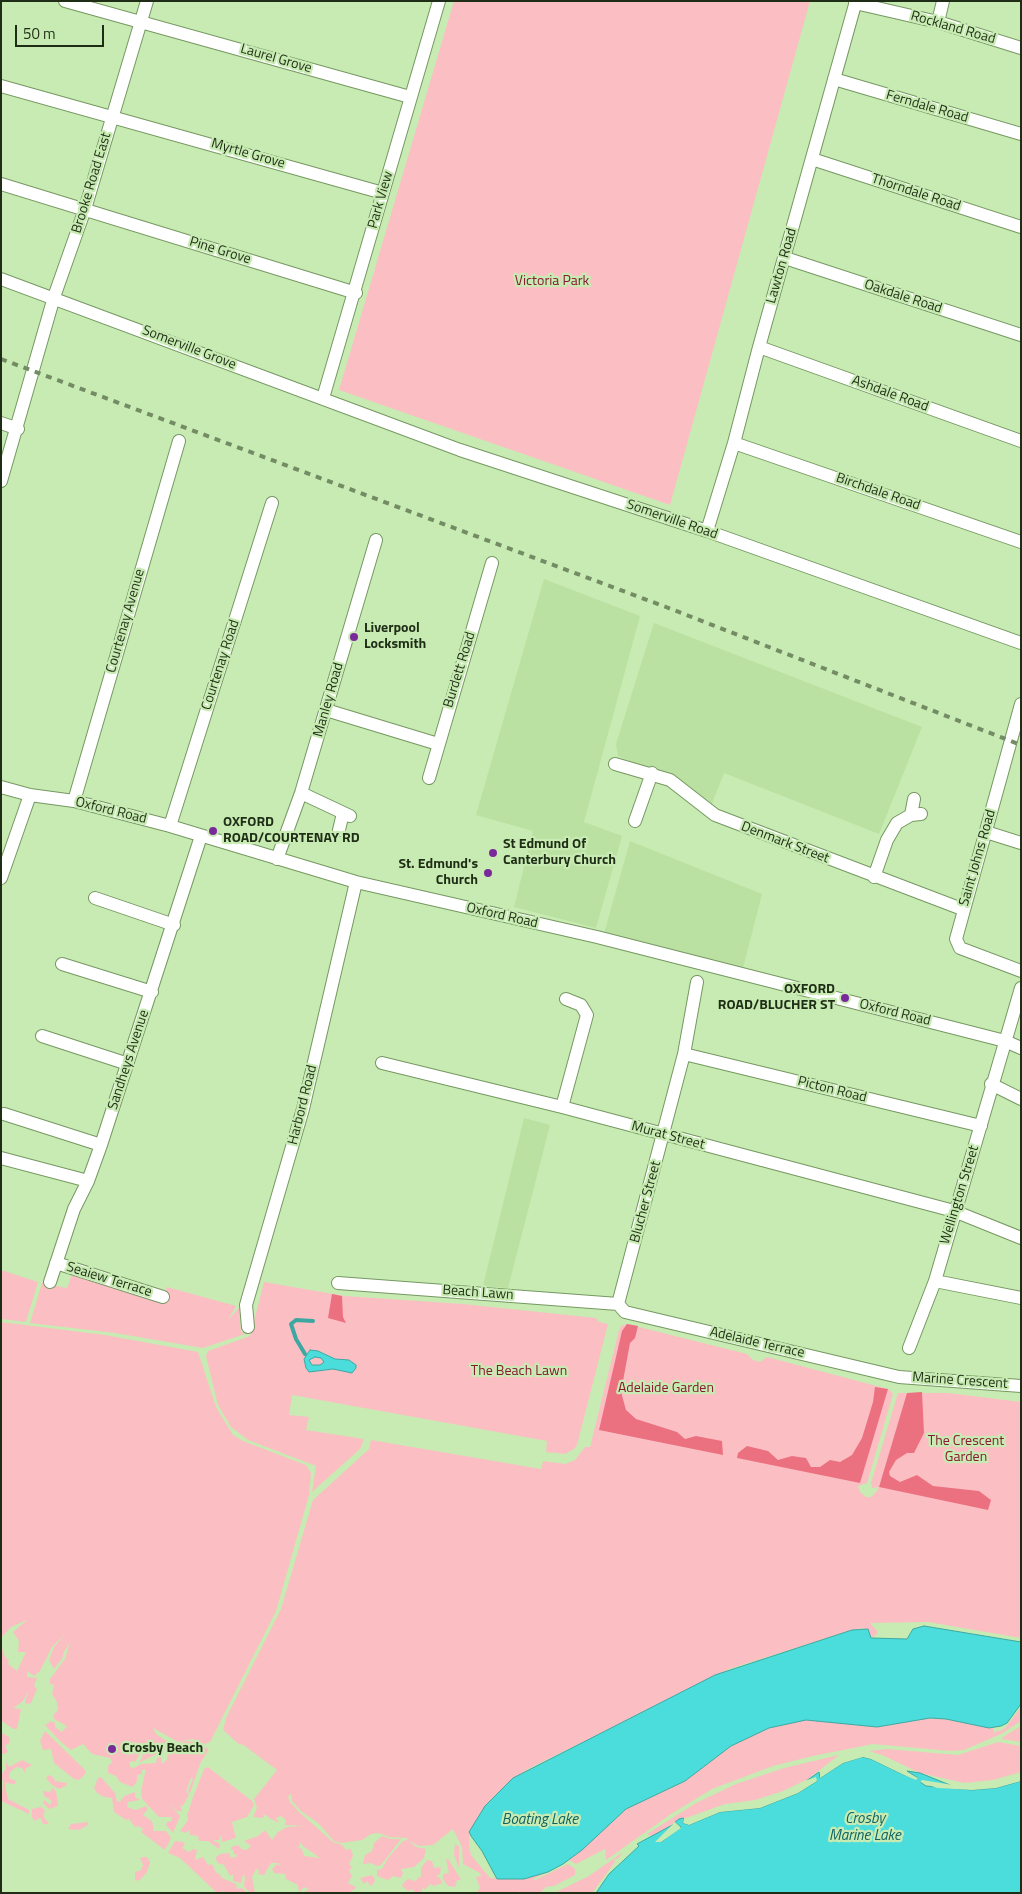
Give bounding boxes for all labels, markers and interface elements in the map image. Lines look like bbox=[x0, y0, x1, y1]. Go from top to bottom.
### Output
street label: Rockland Road bbox=[909, 8, 997, 48]
scale bar bbox=[18, 15, 106, 47]
text: 50 m bbox=[23, 22, 56, 45]
street label: Laurel Grove bbox=[238, 41, 314, 77]
street label: Ferndale Road bbox=[884, 87, 970, 127]
street label: Brooke Road East bbox=[69, 131, 115, 235]
street label: Myrtle Grove bbox=[209, 135, 287, 173]
street label: Park View bbox=[365, 169, 397, 231]
street label: Thorndale Road bbox=[869, 171, 963, 215]
street label: Lawton Road bbox=[763, 226, 801, 306]
street label: Pine Grove bbox=[187, 234, 253, 268]
park label: Victoria Park bbox=[515, 274, 589, 290]
street label: Oakdale Road bbox=[862, 277, 944, 317]
street label: Somerville Grove bbox=[140, 322, 238, 374]
street label: Ashdale Road bbox=[849, 372, 931, 416]
street label: Birchdale Road bbox=[834, 470, 922, 514]
street label: Somerville Road bbox=[624, 497, 720, 543]
street label: Courtenay Avenue bbox=[103, 567, 149, 675]
street label: Courtenay Road bbox=[199, 618, 243, 712]
place label: Liverpool Locksmith bbox=[364, 621, 426, 654]
street label: Burdett Road bbox=[441, 630, 479, 710]
marker: Liverpool Locksmith bbox=[348, 631, 360, 643]
street label: Manley Road bbox=[310, 661, 348, 739]
street label: Oxford Road bbox=[74, 794, 148, 828]
street label: Saint Johns Road bbox=[956, 808, 1000, 908]
place label: OXFORD ROAD/COURTENAY RD bbox=[223, 815, 360, 848]
street label: Denmark Street bbox=[739, 818, 831, 868]
marker: OXFORD ROAD/COURTENAY RD bbox=[207, 825, 219, 837]
place label: St Edmund Of Canterbury Church bbox=[503, 837, 616, 870]
marker: St Edmund Of Canterbury Church bbox=[487, 847, 499, 859]
place label: St. Edmund's Church bbox=[398, 857, 478, 890]
marker: St. Edmund's Church bbox=[482, 867, 494, 879]
street label: Oxford Road bbox=[465, 900, 539, 932]
place label: OXFORD ROAD/BLUCHER ST bbox=[718, 982, 835, 1014]
marker: OXFORD ROAD/BLUCHER ST bbox=[839, 992, 851, 1004]
street label: Oxford Road bbox=[858, 996, 932, 1030]
street label: Sandheys Avenue bbox=[105, 1008, 153, 1112]
street label: Harbord Road bbox=[285, 1063, 321, 1147]
street label: Picton Road bbox=[796, 1073, 868, 1107]
street label: Murat Street bbox=[630, 1118, 706, 1154]
street label: Wellington Street bbox=[937, 1144, 983, 1246]
street label: Blucher Street bbox=[627, 1159, 665, 1245]
street label: Seaiew Terrace bbox=[64, 1259, 154, 1301]
street label: Beach Lawn bbox=[442, 1282, 514, 1304]
street label: Adelaide Terrace bbox=[708, 1324, 806, 1362]
park label: The Beach Lawn bbox=[471, 1364, 567, 1380]
street label: Marine Crescent bbox=[912, 1369, 1008, 1393]
park label: Adelaide Garden bbox=[618, 1381, 714, 1397]
park label: The Crescent Garden bbox=[928, 1434, 1004, 1466]
place label: Crosby Beach bbox=[122, 1741, 203, 1757]
marker: Crosby Beach bbox=[106, 1743, 118, 1755]
water label: Crosby Marine Lake bbox=[829, 1810, 901, 1845]
water label: Boating Lake bbox=[502, 1811, 578, 1829]

